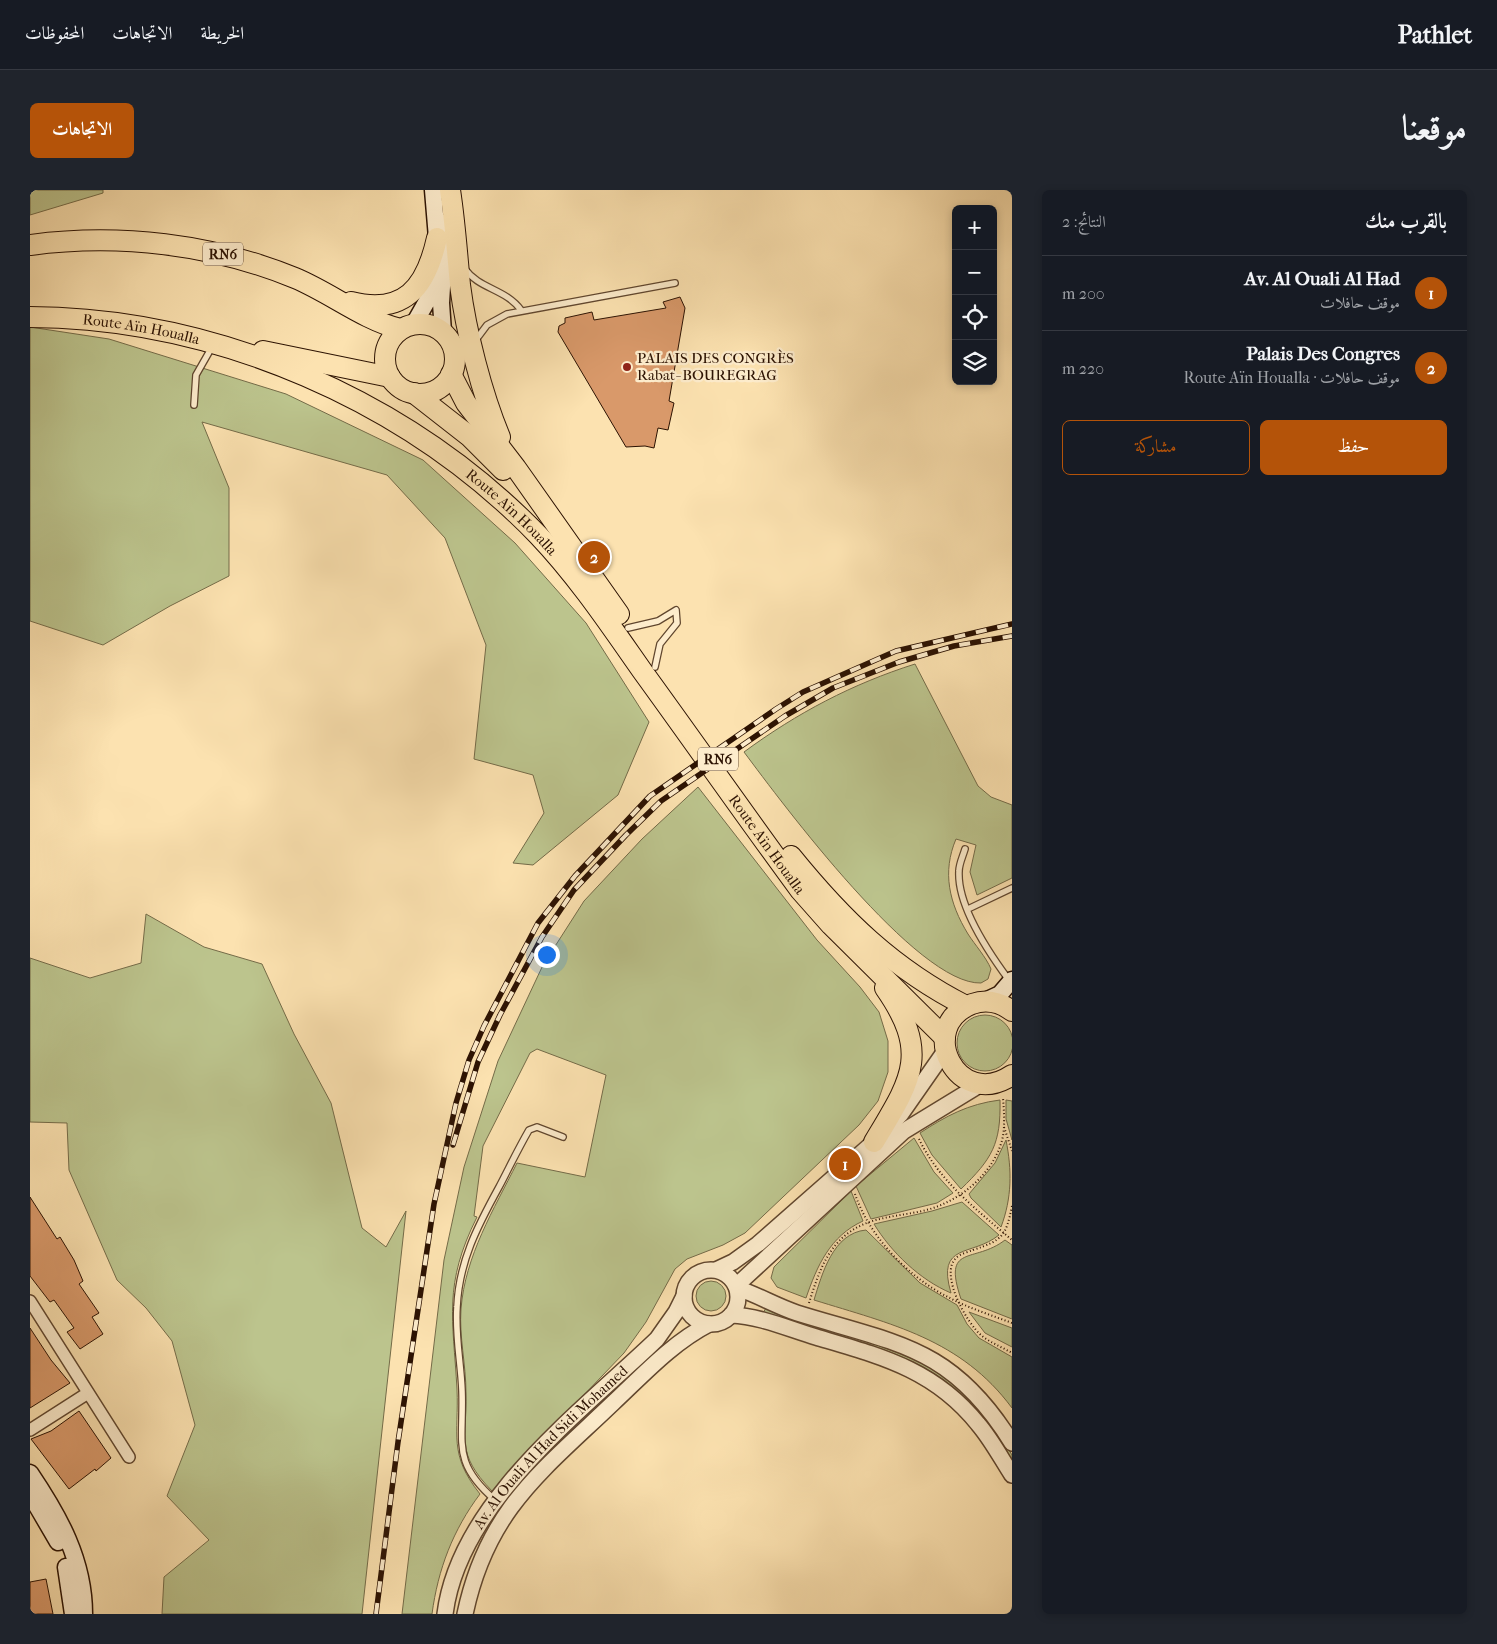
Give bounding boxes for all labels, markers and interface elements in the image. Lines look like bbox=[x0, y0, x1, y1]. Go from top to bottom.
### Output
text: Pathlet bbox=[1398, 21, 1472, 49]
text: المحفوظات bbox=[25, 23, 84, 44]
text: الاتجاهات bbox=[112, 23, 172, 44]
text: الخريطة bbox=[200, 23, 244, 44]
button: الاتجاهات bbox=[30, 103, 134, 158]
text: موقعنا bbox=[1402, 107, 1467, 148]
map controls bbox=[952, 205, 997, 385]
button: + bbox=[952, 205, 997, 250]
text: بالقرب منك bbox=[1365, 209, 1447, 233]
text: النتائج: 2 bbox=[1062, 212, 1106, 231]
road number: RN6 bbox=[203, 242, 243, 266]
button: − bbox=[952, 250, 997, 295]
text: Av. Al Ouali Al Had bbox=[1245, 268, 1400, 290]
text: 200 m bbox=[1062, 284, 1105, 303]
text: 1 bbox=[1428, 284, 1434, 303]
text: موقف حافلات bbox=[1320, 293, 1400, 312]
button: locate bbox=[952, 295, 997, 340]
street label: Route Aïn Houalla bbox=[82, 310, 203, 349]
button: layers bbox=[952, 340, 997, 385]
text: Palais Des Congres bbox=[1246, 343, 1400, 365]
place label: PALAIS DES CONGRÈS Rabat- BOUREGRAG bbox=[637, 349, 794, 384]
text: 220 m bbox=[1062, 359, 1104, 378]
text: 2 bbox=[1427, 359, 1435, 378]
marker: PALAIS DES CONGRÈS Rabat- BOUREGRAG bbox=[621, 361, 633, 373]
text: موقف حافلات · Route Aïn Houalla bbox=[1184, 368, 1400, 387]
button: مشاركة bbox=[1062, 420, 1250, 475]
button: حفظ bbox=[1260, 420, 1447, 475]
street label: Route Aïn Houalla bbox=[462, 465, 562, 560]
pin: 2 bbox=[578, 538, 610, 576]
road number: RN6 bbox=[698, 748, 738, 770]
street label: Route Aïn Houalla bbox=[725, 791, 810, 898]
your location bbox=[534, 942, 560, 968]
pin: 1 bbox=[829, 1145, 861, 1183]
street label: Av. Al Ouali Al Had Sidi Mohamed bbox=[469, 1361, 632, 1533]

